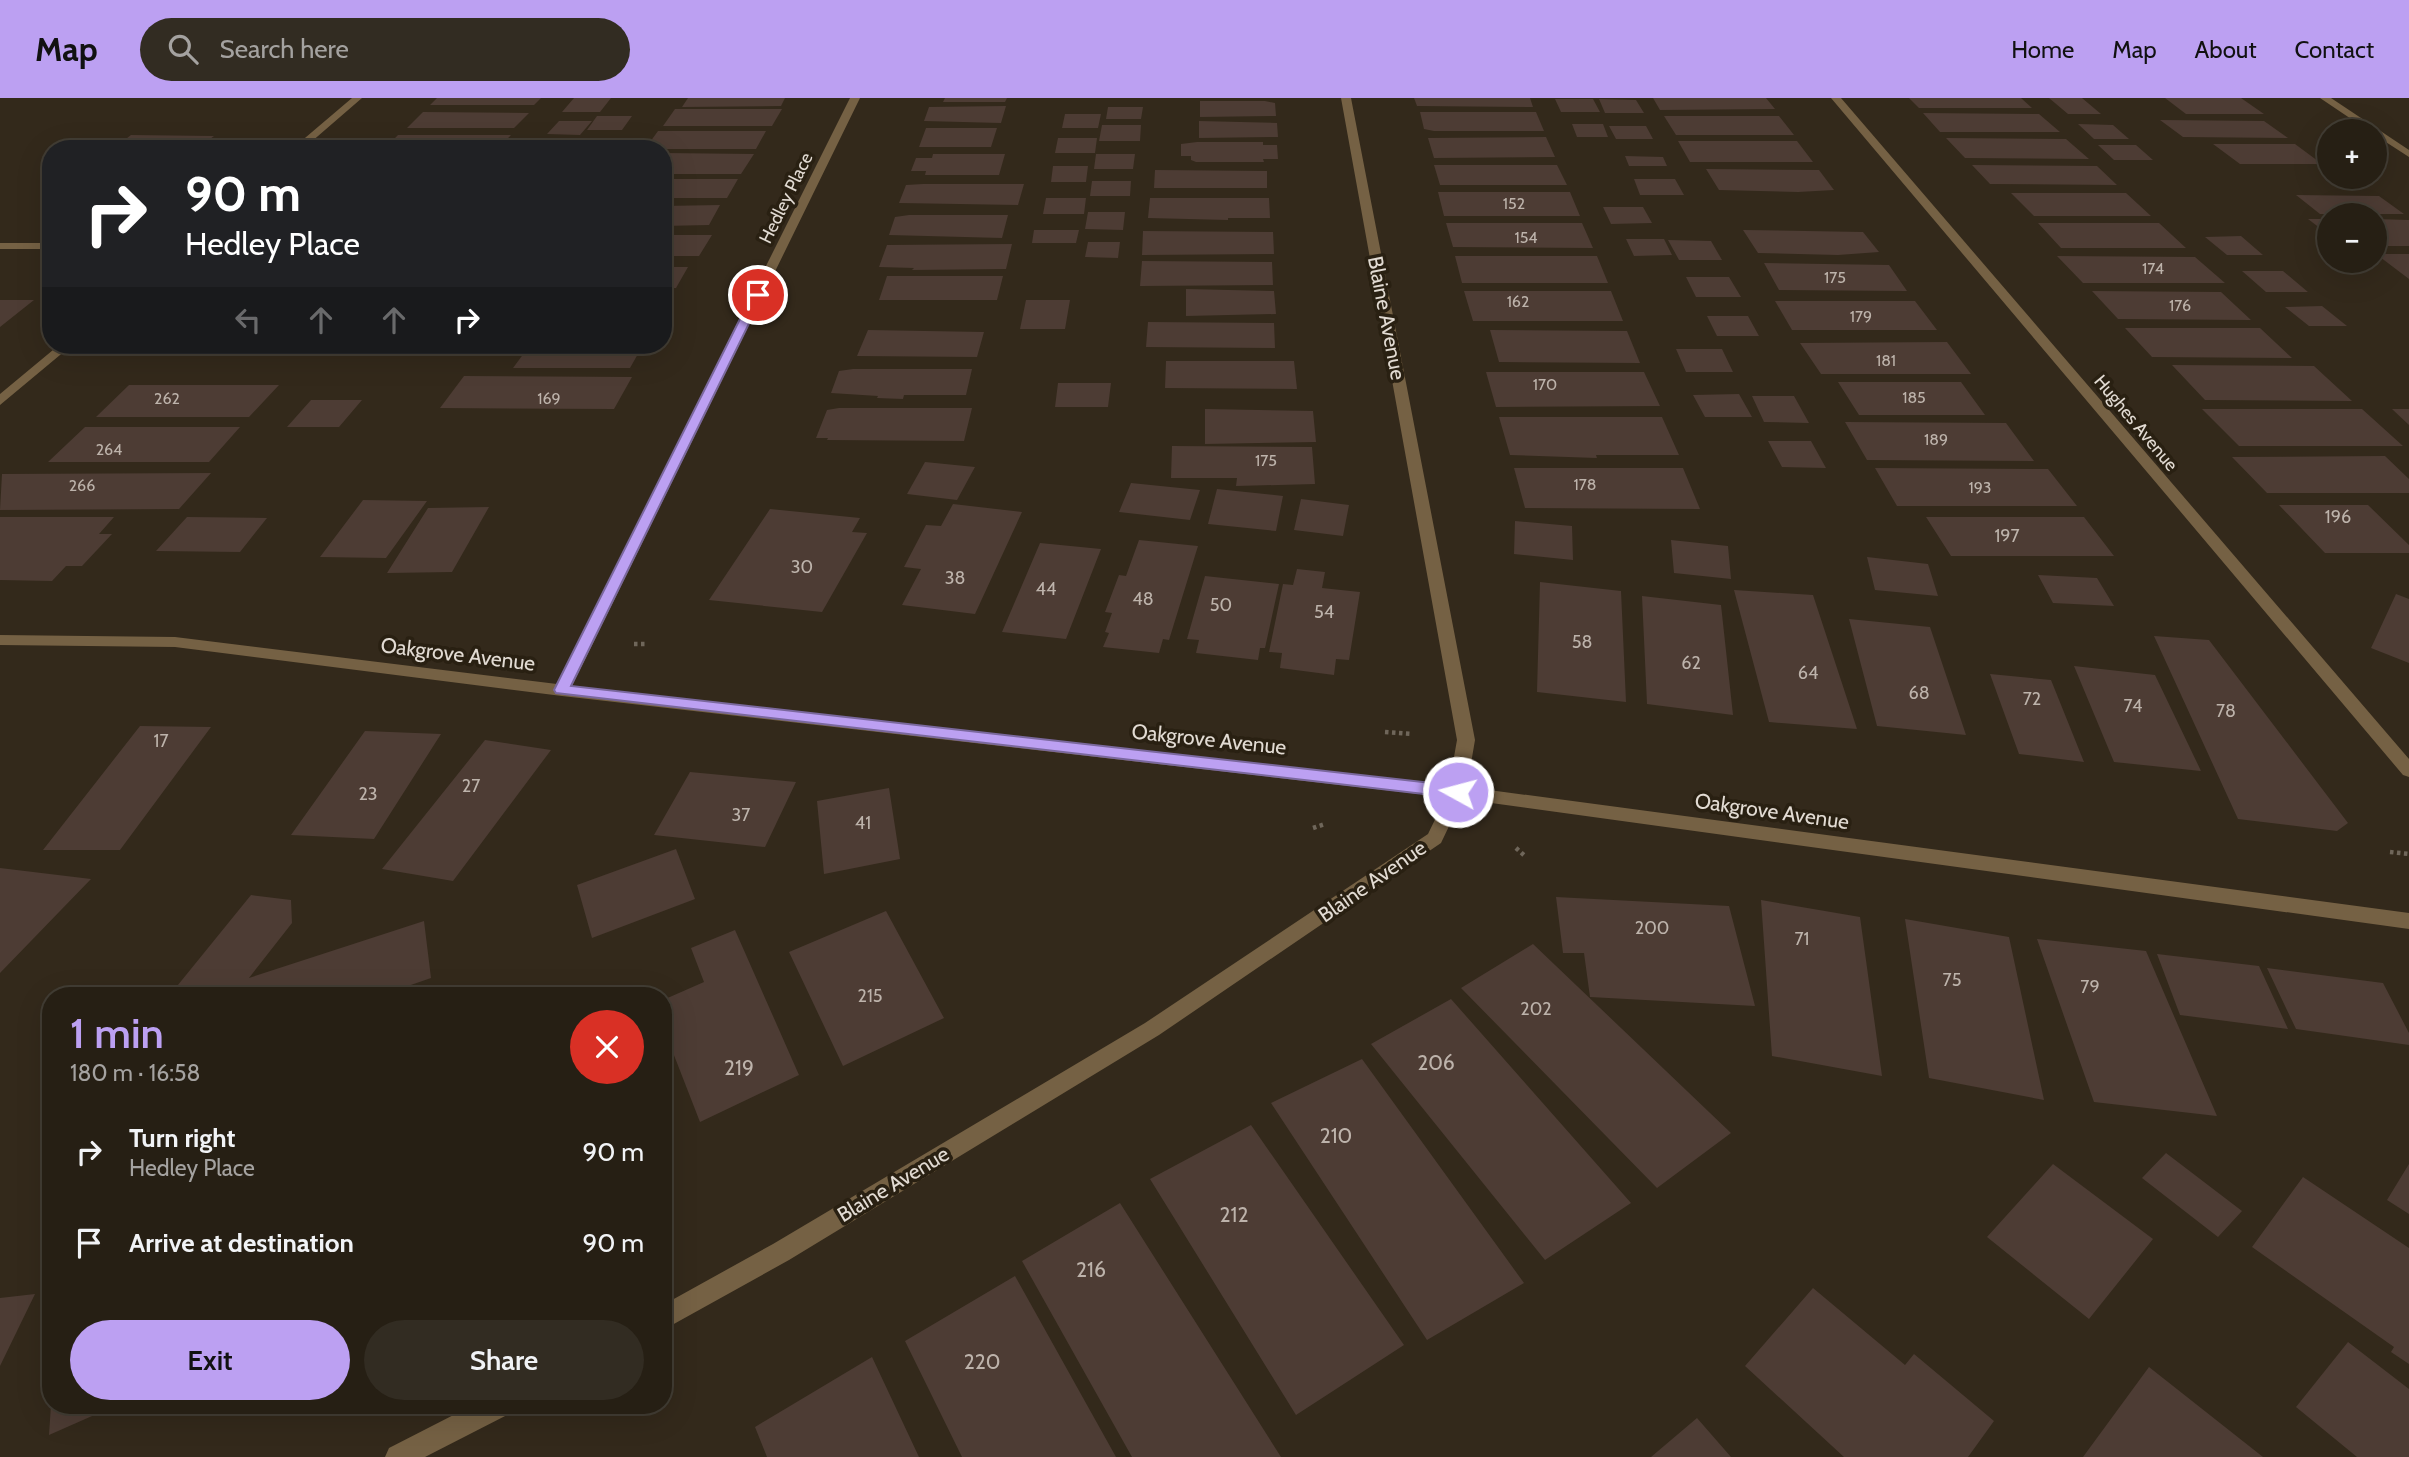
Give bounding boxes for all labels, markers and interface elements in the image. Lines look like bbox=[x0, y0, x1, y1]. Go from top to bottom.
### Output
search box bbox=[140, 18, 630, 81]
text: Map bbox=[35, 29, 98, 69]
icon: search bbox=[164, 30, 202, 68]
text: Search here bbox=[220, 33, 349, 65]
text: Home bbox=[2011, 35, 2074, 64]
text: Map bbox=[2112, 35, 2157, 64]
text: About bbox=[2195, 35, 2257, 64]
text: Contact bbox=[2295, 35, 2374, 64]
map controls bbox=[2317, 119, 2387, 273]
button: + bbox=[2317, 119, 2387, 189]
street label: Hedley Place bbox=[755, 149, 817, 247]
text: 90 m bbox=[185, 164, 301, 223]
icon: right bbox=[70, 168, 161, 259]
house number: 152 bbox=[1503, 194, 1525, 213]
button: − bbox=[2317, 203, 2387, 273]
text: Hedley Place bbox=[185, 224, 360, 263]
house number: 154 bbox=[1514, 228, 1538, 247]
street label: Blaine Avenue bbox=[1363, 254, 1411, 382]
house number: 174 bbox=[2142, 259, 2164, 278]
pin bbox=[728, 265, 788, 325]
house number: 175 bbox=[1824, 268, 1846, 287]
icon: arrive bbox=[739, 276, 777, 314]
house number: 162 bbox=[1507, 292, 1529, 311]
house number: 176 bbox=[2169, 296, 2191, 315]
icon: left bbox=[229, 301, 267, 339]
icon: ahead bbox=[302, 301, 340, 339]
icon: ahead bbox=[375, 301, 413, 339]
icon: right bbox=[448, 301, 486, 339]
house number: 179 bbox=[1850, 307, 1872, 326]
house number: 181 bbox=[1876, 351, 1896, 370]
street label: Hughes Avenue bbox=[2089, 371, 2183, 475]
house number: 170 bbox=[1533, 375, 1557, 394]
house number: 185 bbox=[1902, 388, 1926, 407]
house number: 262 bbox=[154, 389, 180, 408]
house number: 169 bbox=[537, 389, 561, 408]
house number: 189 bbox=[1924, 430, 1948, 449]
house number: 264 bbox=[96, 440, 122, 459]
house number: 175 bbox=[1255, 451, 1277, 470]
house number: 178 bbox=[1574, 475, 1596, 494]
house number: 266 bbox=[69, 476, 95, 495]
house number: 193 bbox=[1969, 478, 1991, 497]
house number: 196 bbox=[2325, 506, 2351, 528]
house number: 197 bbox=[1994, 525, 2020, 547]
house number: 30 bbox=[791, 556, 813, 578]
house number: 38 bbox=[945, 567, 965, 589]
house number: 44 bbox=[1036, 578, 1056, 600]
house number: 48 bbox=[1132, 588, 1154, 610]
house number: 50 bbox=[1210, 594, 1232, 616]
house number: 54 bbox=[1314, 601, 1334, 623]
house number: 58 bbox=[1572, 631, 1592, 653]
street label: Oakgrove Avenue bbox=[379, 632, 537, 676]
house number: 62 bbox=[1681, 652, 1701, 674]
house number: 64 bbox=[1798, 662, 1818, 684]
house number: 68 bbox=[1908, 682, 1930, 704]
house number: 72 bbox=[2023, 688, 2041, 710]
house number: 74 bbox=[2124, 695, 2142, 717]
house number: 78 bbox=[2216, 700, 2236, 722]
street label: Oakgrove Avenue bbox=[1130, 718, 1288, 760]
house number: 17 bbox=[154, 730, 168, 752]
position arrow bbox=[1421, 755, 1495, 829]
house number: 27 bbox=[462, 775, 480, 797]
house number: 23 bbox=[358, 783, 378, 805]
street label: Oakgrove Avenue bbox=[1693, 788, 1851, 834]
house number: 37 bbox=[732, 804, 750, 826]
house number: 41 bbox=[855, 812, 871, 834]
street label: Blaine Avenue bbox=[1313, 835, 1431, 927]
house number: 200 bbox=[1635, 917, 1669, 939]
house number: 71 bbox=[1795, 928, 1809, 950]
house number: 75 bbox=[1943, 969, 1961, 991]
house number: 79 bbox=[2080, 976, 2100, 998]
house number: 215 bbox=[857, 985, 883, 1007]
house number: 202 bbox=[1520, 998, 1552, 1020]
text: 1 min bbox=[70, 1007, 164, 1059]
button: close bbox=[570, 1010, 644, 1084]
house number: 206 bbox=[1417, 1050, 1455, 1075]
house number: 219 bbox=[724, 1055, 754, 1080]
text: 180 m · 16:58 bbox=[70, 1059, 200, 1087]
text: Turn right bbox=[129, 1122, 235, 1154]
house number: 210 bbox=[1320, 1123, 1352, 1148]
icon: right bbox=[70, 1133, 108, 1171]
text: 90 m bbox=[582, 1136, 644, 1168]
street label: Blaine Avenue bbox=[833, 1141, 954, 1227]
text: Hedley Place bbox=[129, 1154, 255, 1182]
house number: 212 bbox=[1220, 1202, 1248, 1227]
icon: arrive bbox=[70, 1224, 108, 1262]
text: Arrive at destination bbox=[129, 1227, 354, 1259]
text: 90 m bbox=[582, 1227, 644, 1259]
house number: 216 bbox=[1076, 1257, 1106, 1282]
button: Exit bbox=[70, 1320, 350, 1400]
button: Share bbox=[364, 1320, 644, 1400]
house number: 220 bbox=[964, 1349, 1000, 1374]

